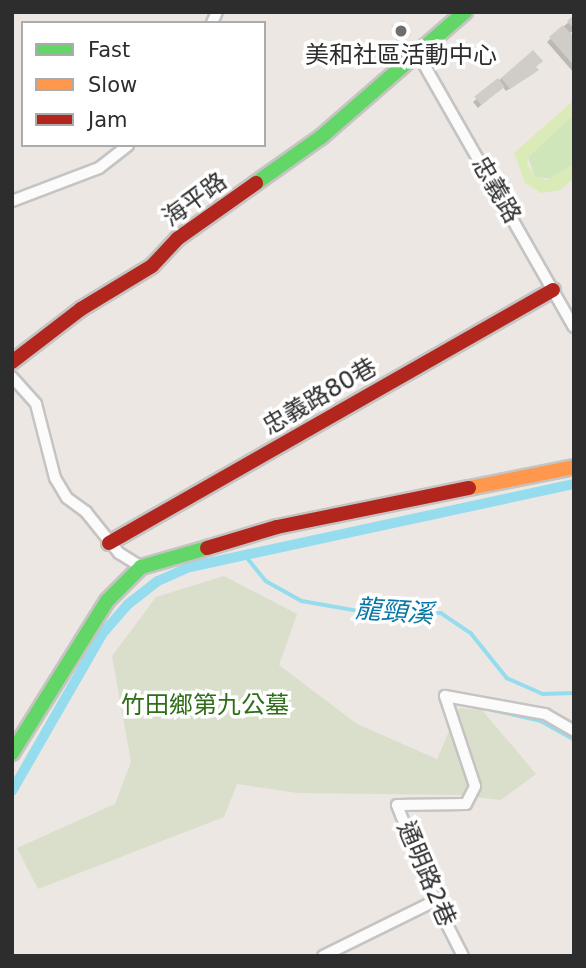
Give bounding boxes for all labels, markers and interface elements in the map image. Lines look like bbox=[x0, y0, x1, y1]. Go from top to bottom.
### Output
legend bbox=[21, 21, 266, 147]
marker: 美和社區活動中心 bbox=[393, 23, 409, 39]
text: Fast bbox=[88, 38, 130, 62]
place label: 美和社區活動中心 bbox=[305, 42, 497, 70]
text: Slow bbox=[88, 73, 137, 97]
text: Jam bbox=[88, 108, 128, 132]
street label: 忠義路 bbox=[466, 152, 526, 228]
street label: 海平路 bbox=[157, 167, 233, 233]
street label: 忠義路80巷 bbox=[258, 353, 382, 441]
water label: 龍頸溪 bbox=[354, 594, 434, 630]
park label: 竹田鄉第九公墓 bbox=[121, 692, 289, 720]
street label: 通明路2巷 bbox=[391, 817, 461, 931]

